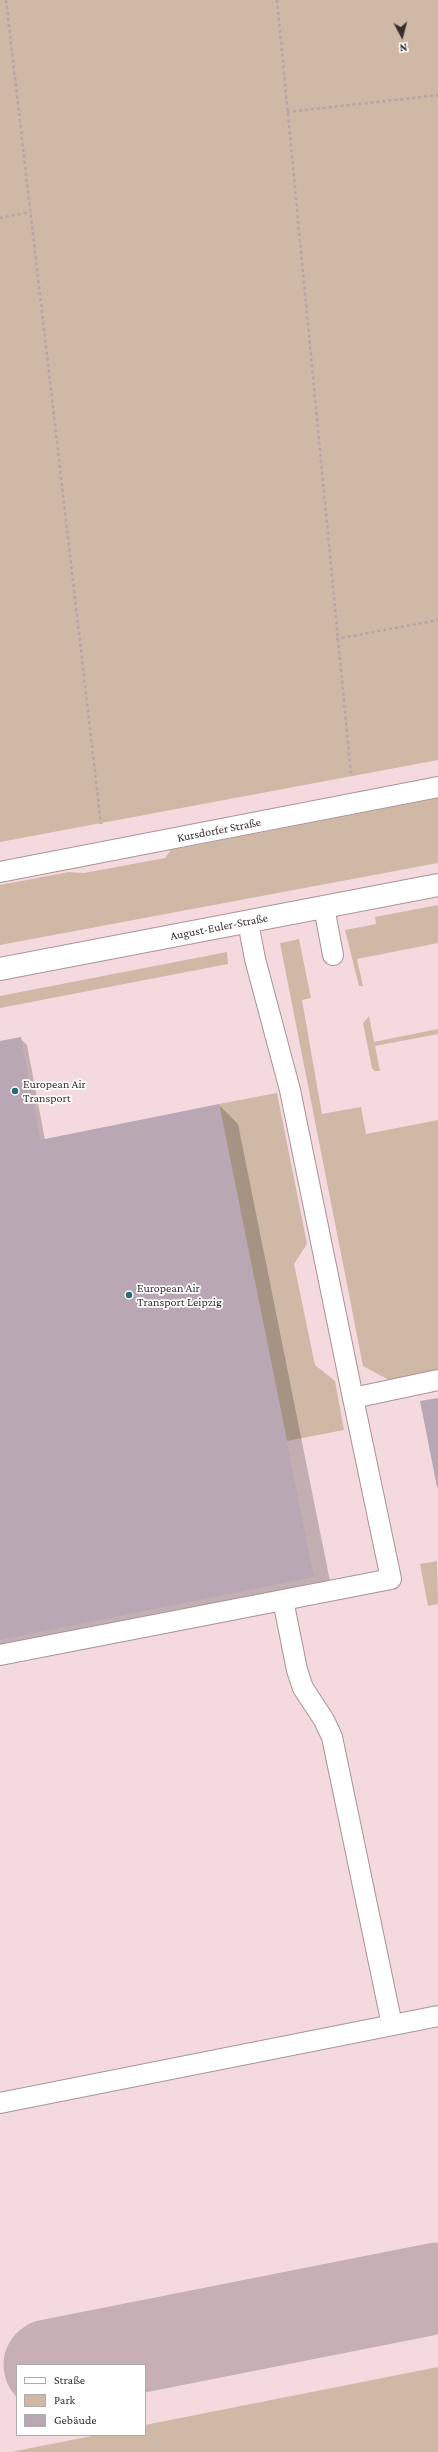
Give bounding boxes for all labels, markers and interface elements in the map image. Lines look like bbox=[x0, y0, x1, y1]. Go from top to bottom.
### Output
north arrow bbox=[382, 16, 422, 56]
text: N bbox=[399, 41, 408, 54]
street label: Kursdorfer Straße bbox=[176, 815, 262, 845]
street label: August-Euler-Straße bbox=[169, 910, 269, 944]
place label: European Air Transport bbox=[23, 1077, 86, 1105]
marker: European Air Transport bbox=[10, 1086, 20, 1096]
place label: European Air Transport Leipzig bbox=[137, 1281, 222, 1309]
marker: European Air Transport Leipzig bbox=[124, 1290, 134, 1300]
legend bbox=[16, 2364, 146, 2436]
text: Straße bbox=[54, 2373, 85, 2387]
text: Park bbox=[54, 2393, 75, 2407]
text: Gebäude bbox=[54, 2413, 96, 2427]

